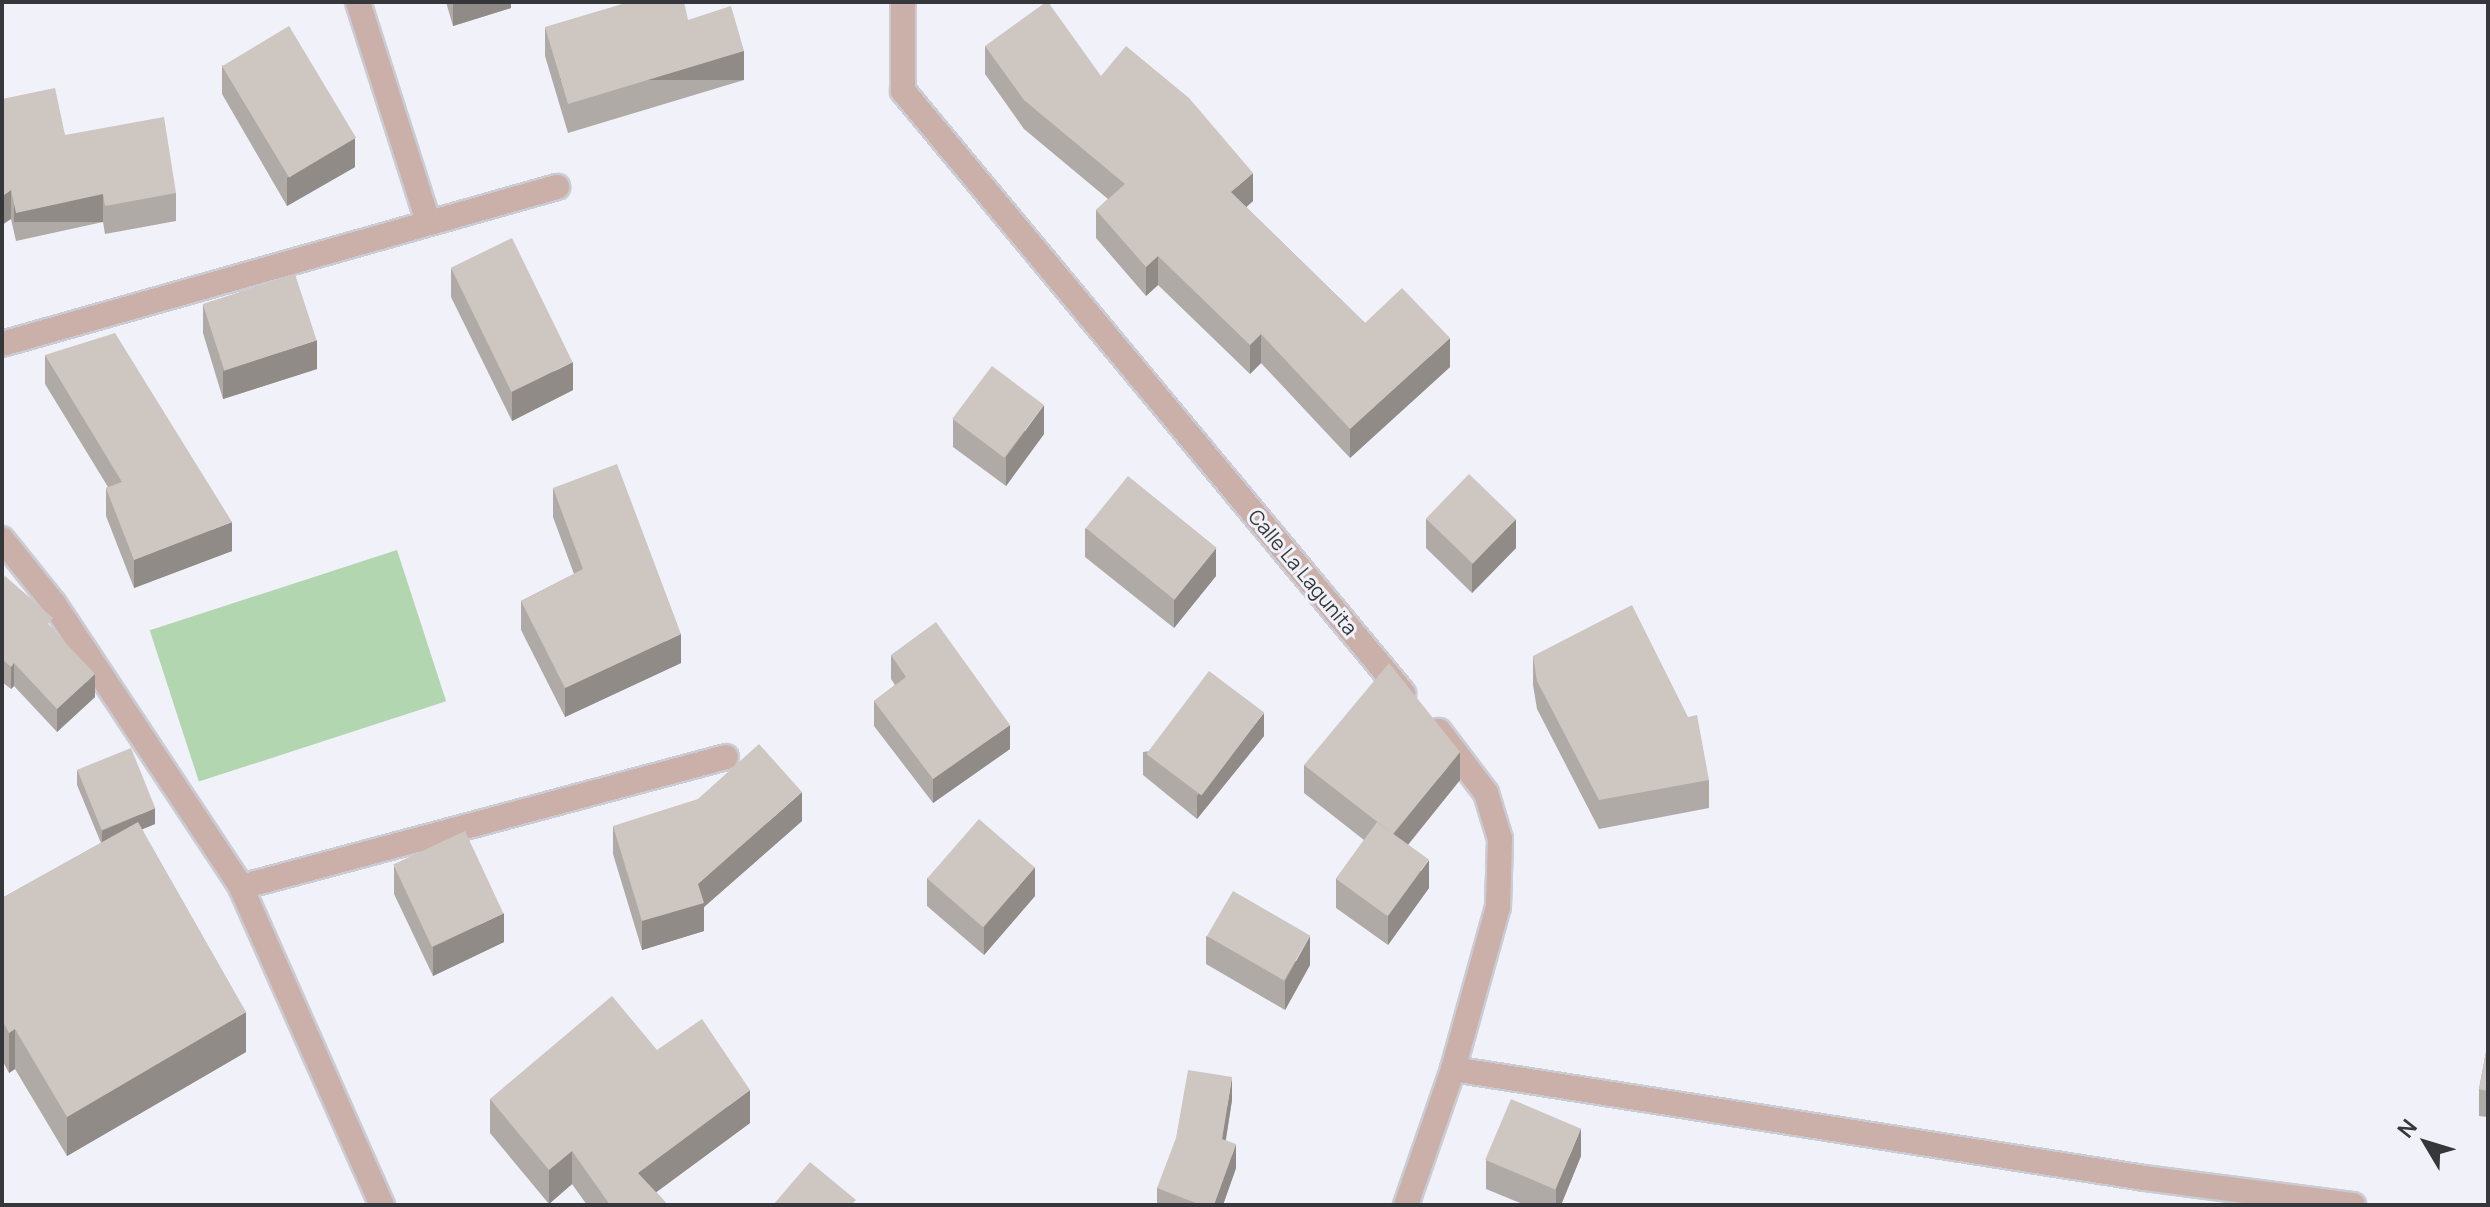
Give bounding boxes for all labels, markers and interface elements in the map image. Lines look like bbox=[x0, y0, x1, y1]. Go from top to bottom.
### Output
street label: Calle La Lagunita bbox=[1244, 504, 1362, 640]
north arrow bbox=[2386, 1103, 2466, 1183]
text: N bbox=[2390, 1113, 2424, 1144]

